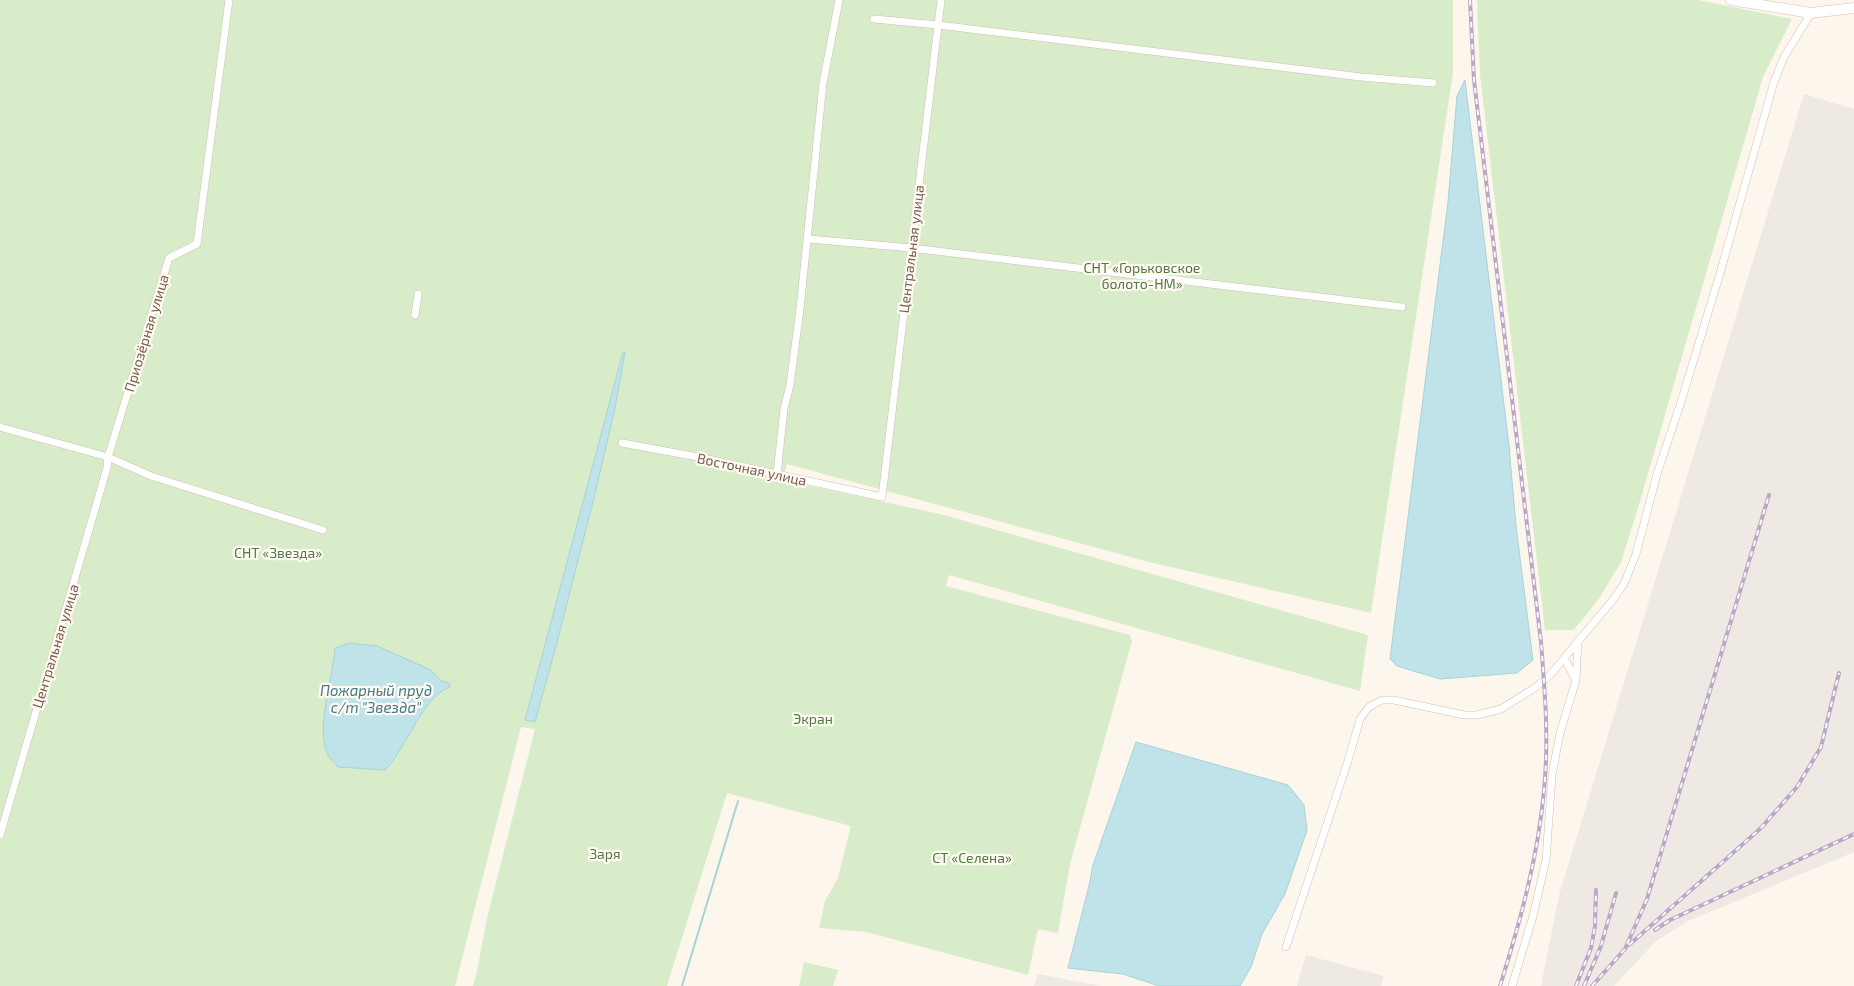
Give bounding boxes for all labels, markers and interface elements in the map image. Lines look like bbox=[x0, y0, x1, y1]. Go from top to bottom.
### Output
street label: Центральная улица bbox=[895, 184, 927, 314]
park label: СНТ «Горьковское болото-НМ» bbox=[1084, 259, 1200, 292]
street label: Приозёрная улица bbox=[120, 272, 172, 394]
street label: Восточная улица bbox=[696, 449, 808, 489]
park label: СНТ «Звезда» bbox=[234, 544, 322, 561]
street label: Центральная улица bbox=[28, 582, 82, 710]
water label: Пожарный пруд с/т "Звезда" bbox=[320, 681, 432, 716]
park label: Экран bbox=[793, 710, 833, 727]
park label: Заря bbox=[589, 845, 621, 862]
park label: СТ «Селена» bbox=[932, 849, 1012, 866]

